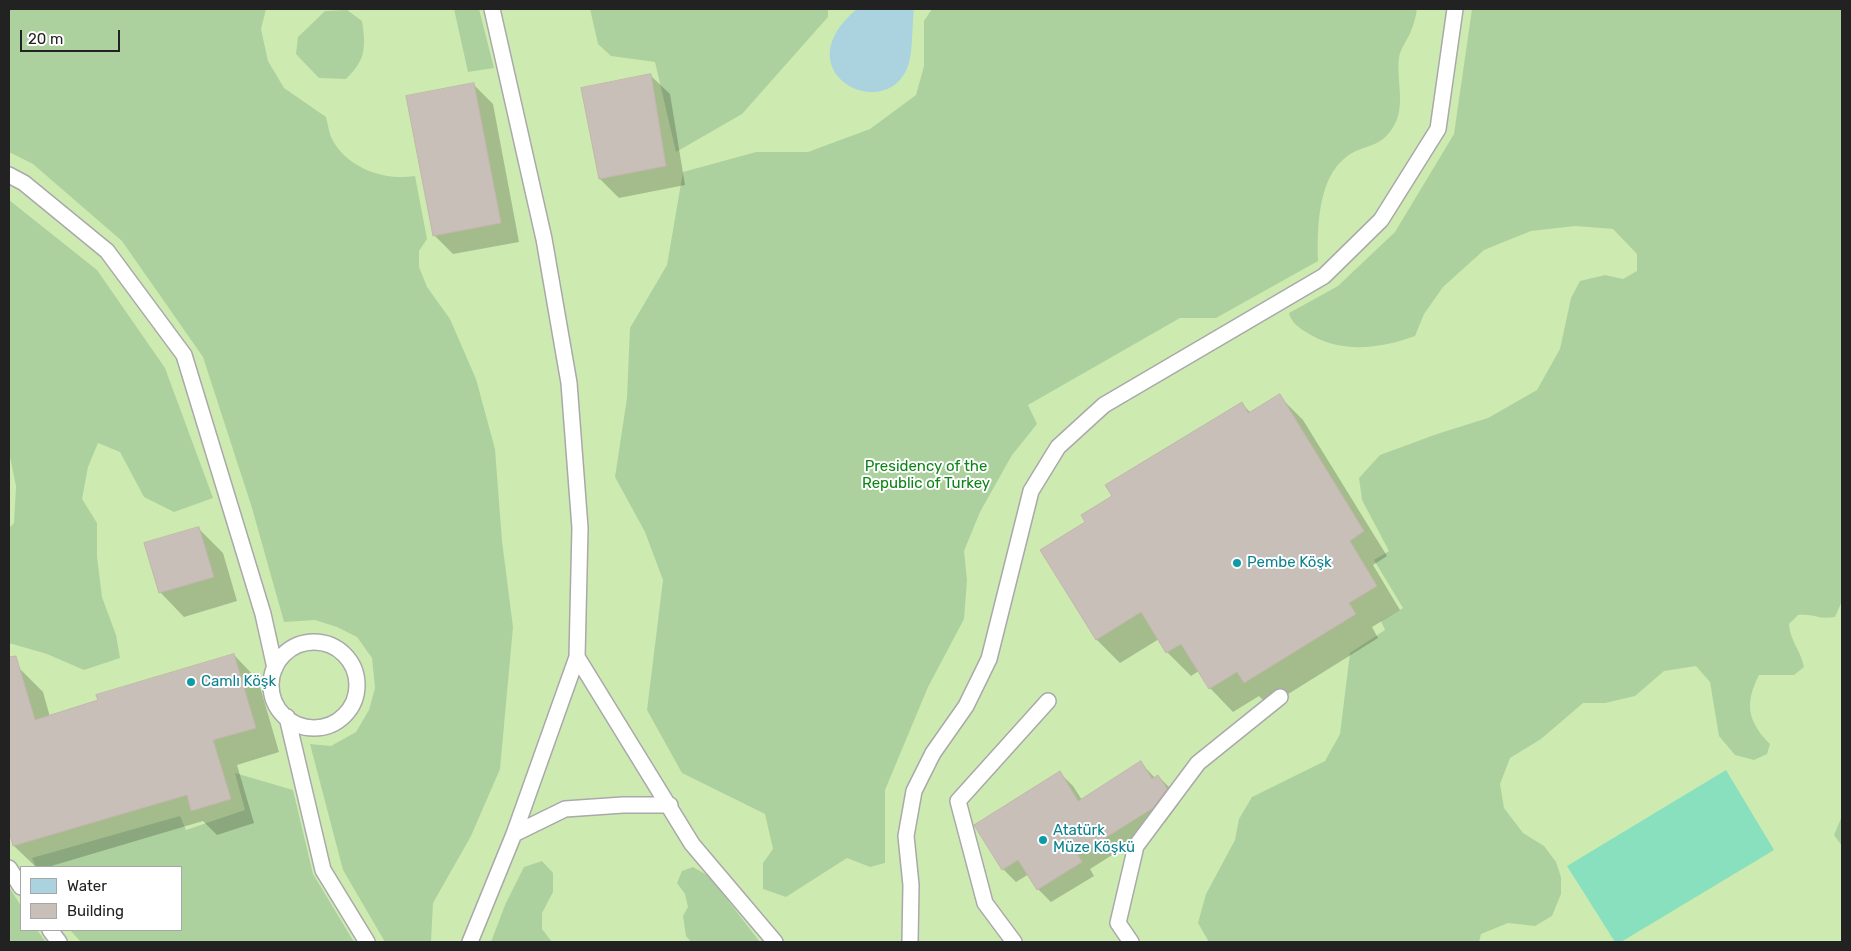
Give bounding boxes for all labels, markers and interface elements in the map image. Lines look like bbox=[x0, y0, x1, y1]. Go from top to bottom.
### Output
scale bar bbox=[22, 20, 122, 52]
text: 20 m bbox=[28, 30, 63, 48]
park label: Presidency of the Republic of Turkey bbox=[862, 458, 990, 493]
place label: Pembe Köşk bbox=[1247, 554, 1332, 572]
marker: Pembe Köşk bbox=[1231, 557, 1243, 569]
place label: Camlı Köşk bbox=[201, 673, 276, 691]
marker: Camlı Köşk bbox=[185, 676, 197, 688]
place label: Atatürk Müze Köşkü bbox=[1053, 822, 1135, 857]
marker: Atatürk Müze Köşkü bbox=[1037, 834, 1049, 846]
legend bbox=[20, 866, 182, 931]
text: Water bbox=[67, 877, 107, 895]
text: Building bbox=[67, 902, 124, 920]

